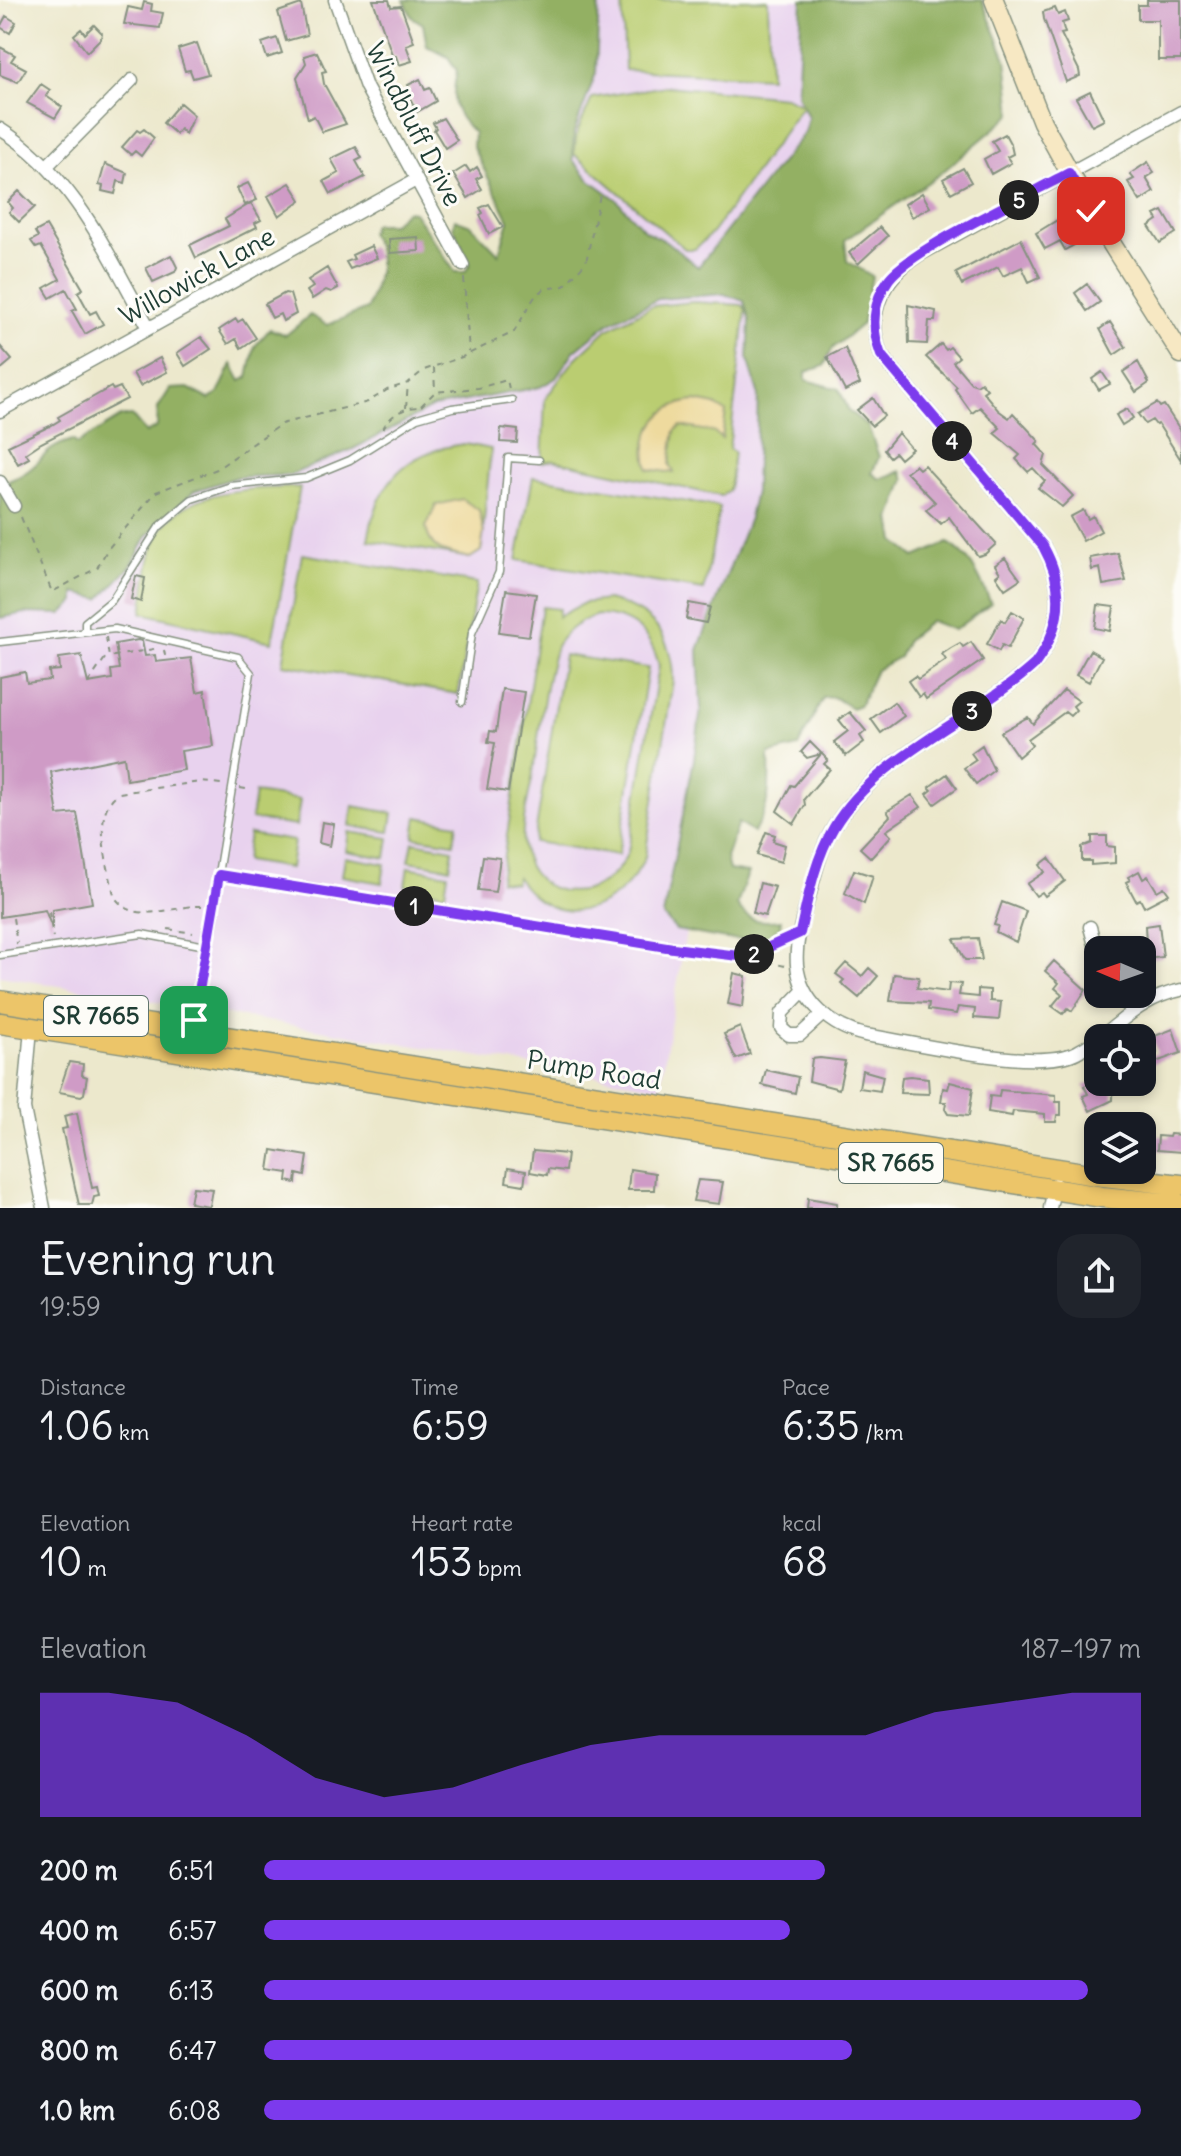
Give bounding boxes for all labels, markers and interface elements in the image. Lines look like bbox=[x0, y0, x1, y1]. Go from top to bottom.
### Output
street label: Windbluff Drive bbox=[359, 36, 470, 211]
pin bbox=[1057, 177, 1125, 245]
pin: 5 bbox=[999, 180, 1039, 220]
text: 5 bbox=[1013, 186, 1025, 214]
icon: check bbox=[1069, 189, 1113, 233]
street label: Willowick Lane bbox=[113, 219, 280, 332]
pin: 4 bbox=[932, 421, 972, 461]
text: 4 bbox=[946, 427, 958, 455]
pin: 3 bbox=[952, 691, 992, 731]
text: 3 bbox=[966, 697, 978, 725]
pin: 1 bbox=[394, 886, 434, 926]
text: 1 bbox=[410, 892, 418, 920]
pin: 2 bbox=[734, 934, 774, 974]
north arrow bbox=[1084, 936, 1156, 1008]
map controls bbox=[1084, 936, 1156, 1184]
text: 2 bbox=[748, 940, 760, 968]
pin bbox=[160, 986, 228, 1054]
road number: SR 7665 bbox=[44, 996, 148, 1036]
icon: arrive bbox=[172, 998, 216, 1042]
button: locate bbox=[1084, 1024, 1156, 1096]
street label: Pump Road bbox=[525, 1043, 664, 1096]
button: layers bbox=[1084, 1112, 1156, 1184]
road number: SR 7665 bbox=[839, 1143, 943, 1183]
text: Evening run bbox=[40, 1232, 275, 1287]
button: share bbox=[1057, 1234, 1141, 1318]
text: 19:59 bbox=[40, 1290, 101, 1323]
text: Distance bbox=[40, 1373, 126, 1401]
text: Time bbox=[411, 1373, 459, 1401]
text: Pace bbox=[782, 1373, 830, 1401]
text: 1.06 bbox=[40, 1401, 114, 1451]
text: 6:59 bbox=[411, 1401, 489, 1451]
text: 6:35 bbox=[782, 1401, 860, 1451]
text: km bbox=[114, 1418, 149, 1446]
text: /km bbox=[860, 1418, 904, 1446]
text: Elevation bbox=[40, 1509, 130, 1537]
text: Heart rate bbox=[411, 1509, 513, 1537]
text: kcal bbox=[782, 1509, 822, 1537]
text: 10 bbox=[40, 1537, 82, 1587]
text: 153 bbox=[411, 1537, 473, 1587]
text: 68 bbox=[782, 1537, 828, 1587]
text: m bbox=[82, 1554, 107, 1582]
text: bpm bbox=[473, 1554, 522, 1582]
text: Elevation bbox=[40, 1632, 147, 1665]
text: 187–197 m bbox=[1021, 1632, 1141, 1665]
text: 200 m bbox=[40, 1854, 117, 1887]
text: 6:51 bbox=[168, 1854, 214, 1887]
text: 400 m bbox=[40, 1914, 118, 1947]
text: 6:57 bbox=[168, 1914, 217, 1947]
text: 600 m bbox=[40, 1974, 118, 2007]
text: 6:13 bbox=[168, 1974, 214, 2007]
text: 800 m bbox=[40, 2034, 118, 2067]
text: 6:47 bbox=[168, 2034, 216, 2067]
text: 1.0 km bbox=[40, 2094, 115, 2127]
text: 6:08 bbox=[168, 2094, 221, 2127]

